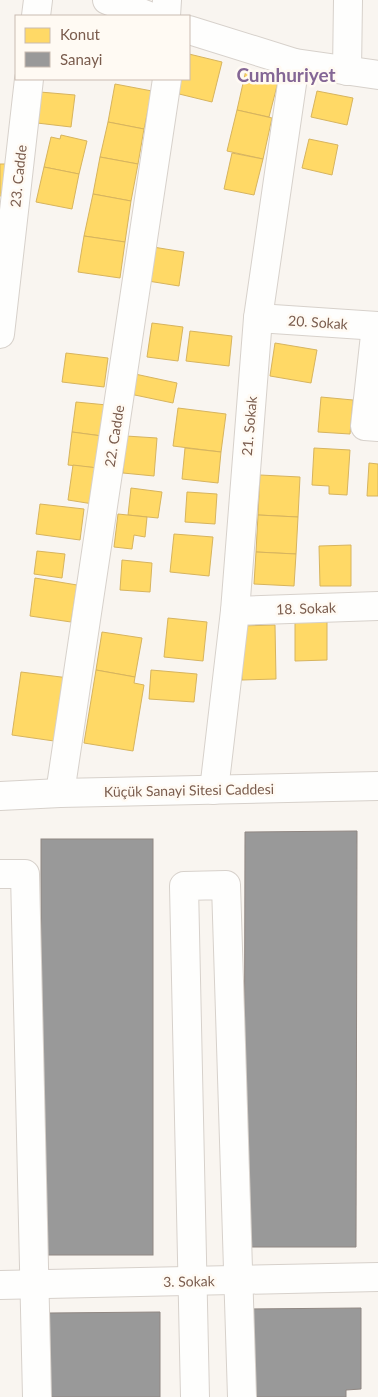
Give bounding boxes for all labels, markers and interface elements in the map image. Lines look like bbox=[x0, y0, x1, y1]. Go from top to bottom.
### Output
legend bbox=[15, 15, 190, 80]
text: Konut bbox=[60, 25, 101, 43]
text: Sanayi bbox=[60, 50, 102, 68]
district label: Cumhuriyet bbox=[236, 63, 336, 86]
street label: 23. Cadde bbox=[6, 144, 30, 208]
street label: 20. Sokak bbox=[288, 311, 349, 333]
street label: 21. Sokak bbox=[238, 395, 260, 457]
street label: 22. Cadde bbox=[101, 404, 127, 468]
street label: 18. Sokak bbox=[276, 598, 337, 618]
street label: Küçük Sanayi Sitesi Caddesi bbox=[104, 780, 274, 800]
street label: 3. Sokak bbox=[163, 1272, 216, 1290]

